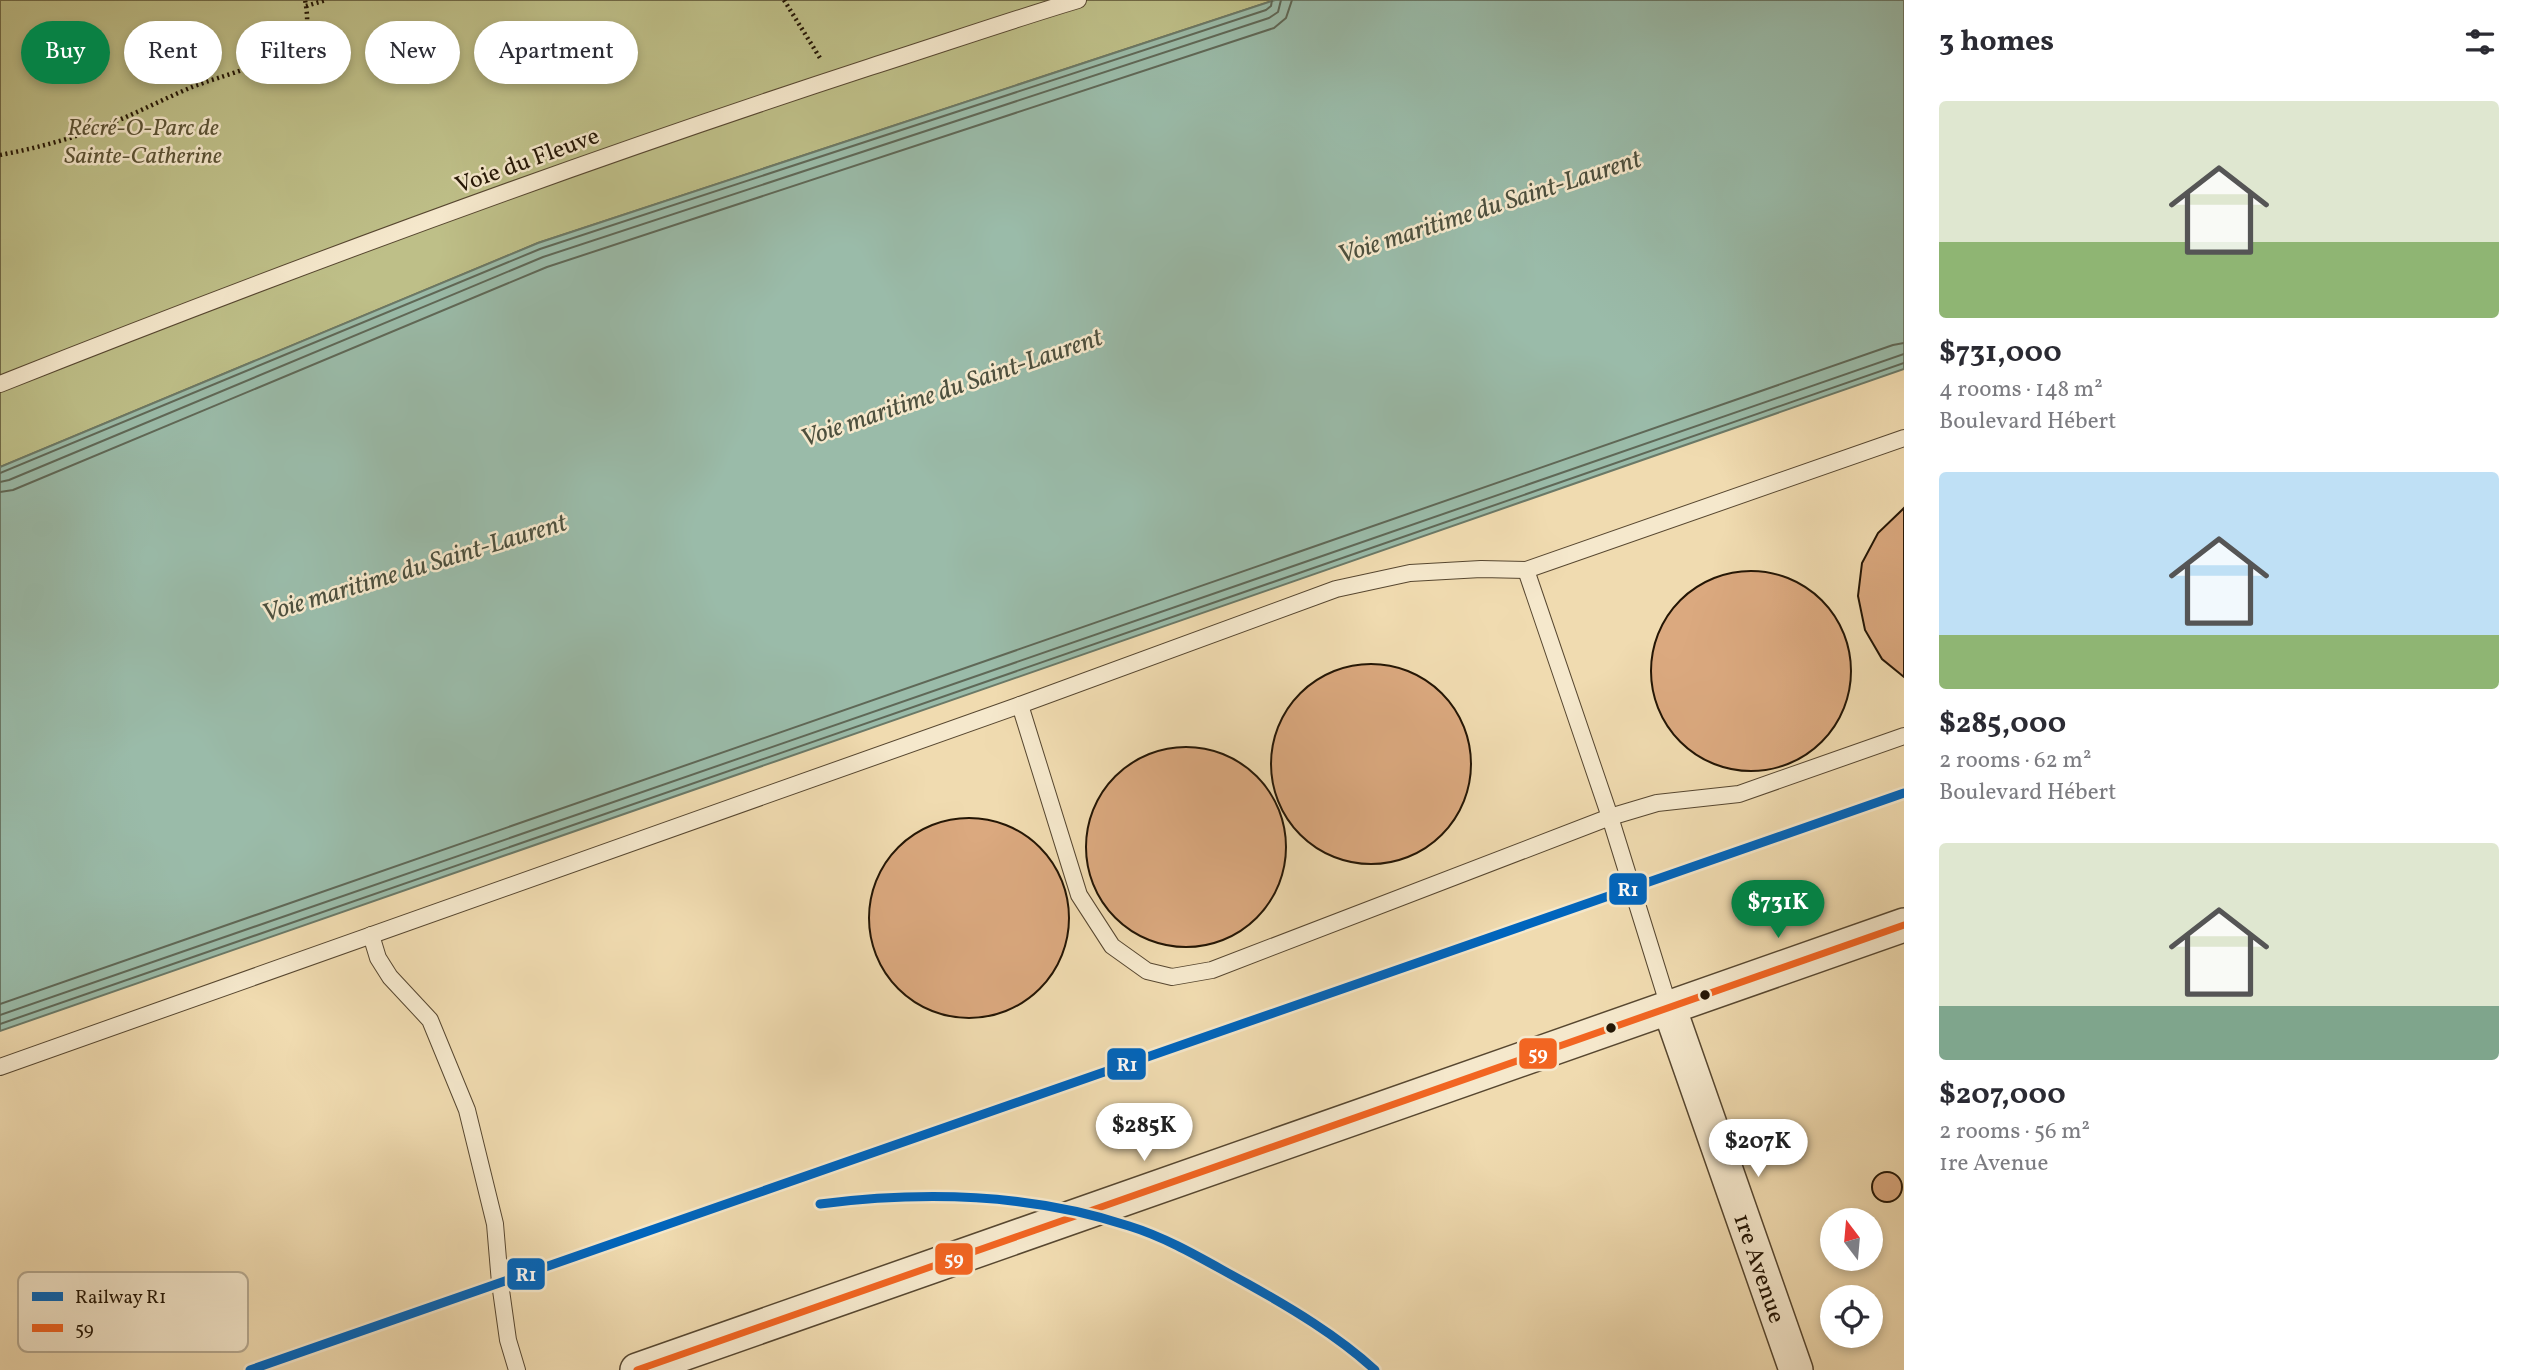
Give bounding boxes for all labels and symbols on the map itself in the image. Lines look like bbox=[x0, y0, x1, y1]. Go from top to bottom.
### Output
park label: Récré-O-Parc de Sainte-Catherine bbox=[64, 112, 222, 174]
street label: Voie du Fleuve bbox=[451, 120, 604, 204]
water label: Voie maritime du Saint-Laurent bbox=[1333, 142, 1647, 274]
water label: Voie maritime du Saint-Laurent bbox=[796, 320, 1108, 458]
water label: Voie maritime du Saint-Laurent bbox=[258, 505, 572, 632]
line badge: R1 bbox=[1608, 872, 1648, 906]
text: R1 bbox=[1618, 878, 1638, 904]
pin: $731K bbox=[1729, 880, 1827, 940]
unlabelled marker bbox=[1698, 988, 1712, 1002]
unlabelled marker bbox=[1604, 1021, 1618, 1035]
line badge: 59 bbox=[1518, 1037, 1558, 1070]
text: 59 bbox=[1528, 1042, 1548, 1068]
line badge: R1 bbox=[1106, 1047, 1147, 1081]
text: R1 bbox=[1117, 1053, 1137, 1079]
pin: $285K bbox=[1095, 1104, 1193, 1163]
pin: $207K bbox=[1709, 1120, 1807, 1179]
north arrow bbox=[1820, 1208, 1883, 1270]
street label: 1re Avenue bbox=[1723, 1209, 1793, 1328]
line badge: 59 bbox=[934, 1242, 974, 1276]
text: 59 bbox=[944, 1247, 964, 1273]
line badge: R1 bbox=[506, 1257, 546, 1291]
text: R1 bbox=[516, 1263, 536, 1289]
legend bbox=[18, 1272, 248, 1352]
text: Railway R1 bbox=[75, 1285, 166, 1311]
text: 59 bbox=[75, 1317, 94, 1343]

